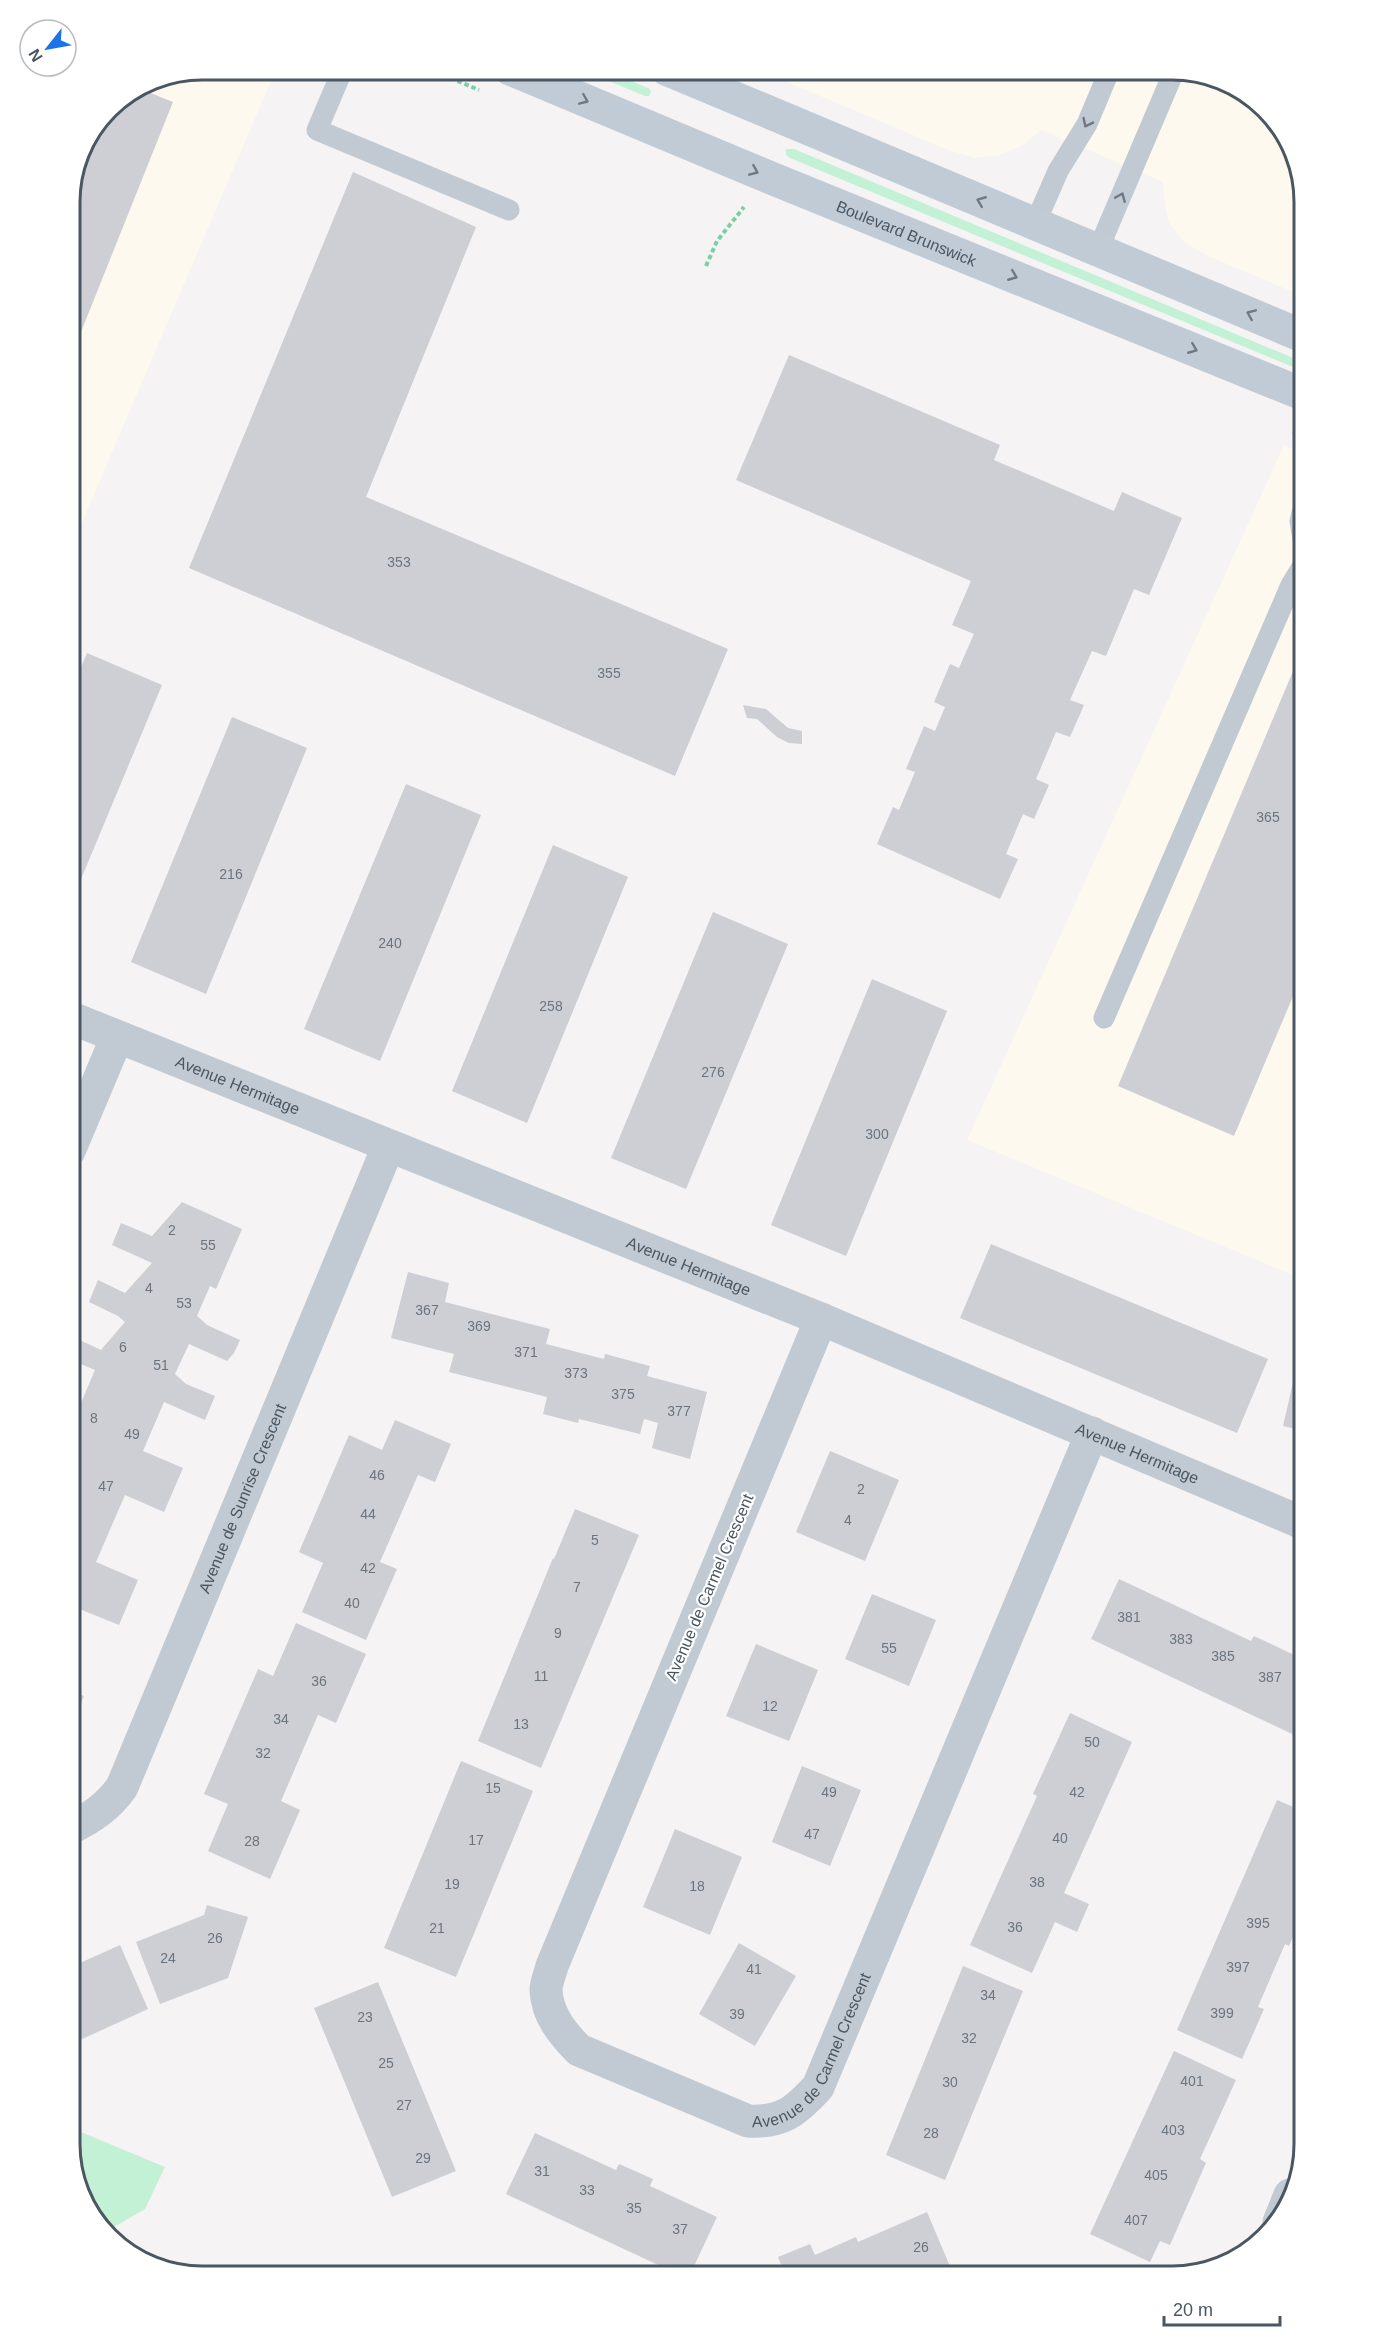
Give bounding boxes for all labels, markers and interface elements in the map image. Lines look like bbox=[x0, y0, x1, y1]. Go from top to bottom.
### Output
north arrow bbox=[18, 18, 78, 78]
text: N bbox=[25, 46, 46, 65]
one-way arrow bbox=[577, 93, 588, 105]
one-way arrow bbox=[1082, 117, 1094, 128]
one-way arrow bbox=[748, 164, 759, 176]
one-way arrow bbox=[1114, 192, 1126, 203]
one-way arrow bbox=[976, 196, 987, 208]
street label: Boulevard Brunswick bbox=[834, 197, 980, 270]
one-way arrow bbox=[1006, 269, 1017, 281]
one-way arrow bbox=[1246, 309, 1257, 321]
one-way arrow bbox=[1187, 342, 1198, 354]
house number: 353 bbox=[387, 554, 411, 570]
house number: 355 bbox=[597, 665, 621, 681]
house number: 365 bbox=[1256, 809, 1280, 825]
house number: 216 bbox=[219, 866, 243, 882]
house number: 240 bbox=[378, 935, 402, 951]
house number: 258 bbox=[539, 998, 563, 1014]
street label: Avenue Hermitage bbox=[173, 1053, 302, 1118]
house number: 276 bbox=[701, 1064, 725, 1080]
house number: 300 bbox=[865, 1126, 889, 1142]
house number: 2 bbox=[168, 1222, 176, 1238]
street label: Avenue Hermitage bbox=[624, 1234, 753, 1299]
house number: 55 bbox=[200, 1237, 216, 1253]
house number: 4 bbox=[145, 1280, 153, 1296]
house number: 53 bbox=[176, 1295, 192, 1311]
house number: 367 bbox=[415, 1302, 439, 1318]
house number: 369 bbox=[467, 1318, 491, 1334]
house number: 6 bbox=[119, 1339, 127, 1355]
house number: 371 bbox=[514, 1344, 538, 1360]
house number: 51 bbox=[153, 1357, 169, 1373]
house number: 373 bbox=[564, 1365, 588, 1381]
house number: 375 bbox=[611, 1386, 635, 1402]
street label: Avenue de Sunrise Crescent bbox=[196, 1401, 290, 1596]
house number: 377 bbox=[667, 1403, 691, 1419]
house number: 8 bbox=[90, 1410, 98, 1426]
street label: Avenue Hermitage bbox=[1073, 1420, 1202, 1487]
house number: 49 bbox=[124, 1426, 140, 1442]
house number: 46 bbox=[369, 1467, 385, 1483]
house number: 47 bbox=[98, 1478, 114, 1494]
house number: 2 bbox=[857, 1481, 865, 1497]
street label: Avenue de Carmel Crescent bbox=[662, 1491, 757, 1683]
house number: 44 bbox=[360, 1506, 376, 1522]
house number: 4 bbox=[844, 1512, 852, 1528]
house number: 5 bbox=[591, 1532, 599, 1548]
house number: 42 bbox=[360, 1560, 376, 1576]
house number: 7 bbox=[573, 1579, 581, 1595]
house number: 40 bbox=[344, 1595, 360, 1611]
house number: 381 bbox=[1117, 1609, 1141, 1625]
house number: 9 bbox=[554, 1625, 562, 1641]
house number: 383 bbox=[1169, 1631, 1193, 1647]
house number: 55 bbox=[881, 1640, 897, 1656]
house number: 385 bbox=[1211, 1648, 1235, 1664]
house number: 11 bbox=[534, 1668, 548, 1684]
house number: 387 bbox=[1258, 1669, 1282, 1685]
house number: 36 bbox=[311, 1673, 327, 1689]
house number: 12 bbox=[762, 1698, 778, 1714]
house number: 34 bbox=[273, 1711, 289, 1727]
house number: 13 bbox=[513, 1716, 529, 1732]
house number: 50 bbox=[1084, 1734, 1100, 1750]
house number: 32 bbox=[255, 1745, 271, 1761]
house number: 15 bbox=[485, 1780, 501, 1796]
house number: 49 bbox=[821, 1784, 837, 1800]
house number: 42 bbox=[1069, 1784, 1085, 1800]
house number: 47 bbox=[804, 1826, 820, 1842]
house number: 40 bbox=[1052, 1830, 1068, 1846]
house number: 17 bbox=[468, 1832, 484, 1848]
house number: 28 bbox=[244, 1833, 260, 1849]
house number: 38 bbox=[1029, 1874, 1045, 1890]
house number: 19 bbox=[444, 1876, 460, 1892]
house number: 18 bbox=[689, 1878, 705, 1894]
house number: 395 bbox=[1246, 1915, 1270, 1931]
house number: 36 bbox=[1007, 1919, 1023, 1935]
house number: 21 bbox=[429, 1920, 445, 1936]
house number: 26 bbox=[207, 1930, 223, 1946]
house number: 24 bbox=[160, 1950, 176, 1966]
house number: 397 bbox=[1226, 1959, 1250, 1975]
house number: 41 bbox=[746, 1961, 762, 1977]
street label: Avenue de Carmel Crescent bbox=[752, 1970, 874, 2130]
house number: 34 bbox=[980, 1987, 996, 2003]
house number: 399 bbox=[1210, 2005, 1234, 2021]
house number: 39 bbox=[729, 2006, 745, 2022]
house number: 23 bbox=[357, 2009, 373, 2025]
house number: 32 bbox=[961, 2030, 977, 2046]
house number: 25 bbox=[378, 2055, 394, 2071]
house number: 401 bbox=[1180, 2073, 1204, 2089]
house number: 30 bbox=[942, 2074, 958, 2090]
house number: 27 bbox=[396, 2097, 412, 2113]
house number: 403 bbox=[1161, 2122, 1185, 2138]
house number: 28 bbox=[923, 2125, 939, 2141]
house number: 29 bbox=[415, 2150, 431, 2166]
house number: 31 bbox=[534, 2163, 550, 2179]
house number: 405 bbox=[1144, 2167, 1168, 2183]
house number: 33 bbox=[579, 2182, 595, 2198]
house number: 35 bbox=[626, 2200, 642, 2216]
house number: 407 bbox=[1124, 2212, 1148, 2228]
house number: 37 bbox=[672, 2221, 688, 2237]
house number: 26 bbox=[913, 2239, 929, 2255]
scale bar bbox=[1164, 2289, 1280, 2327]
text: 20 m bbox=[1173, 2300, 1213, 2320]

